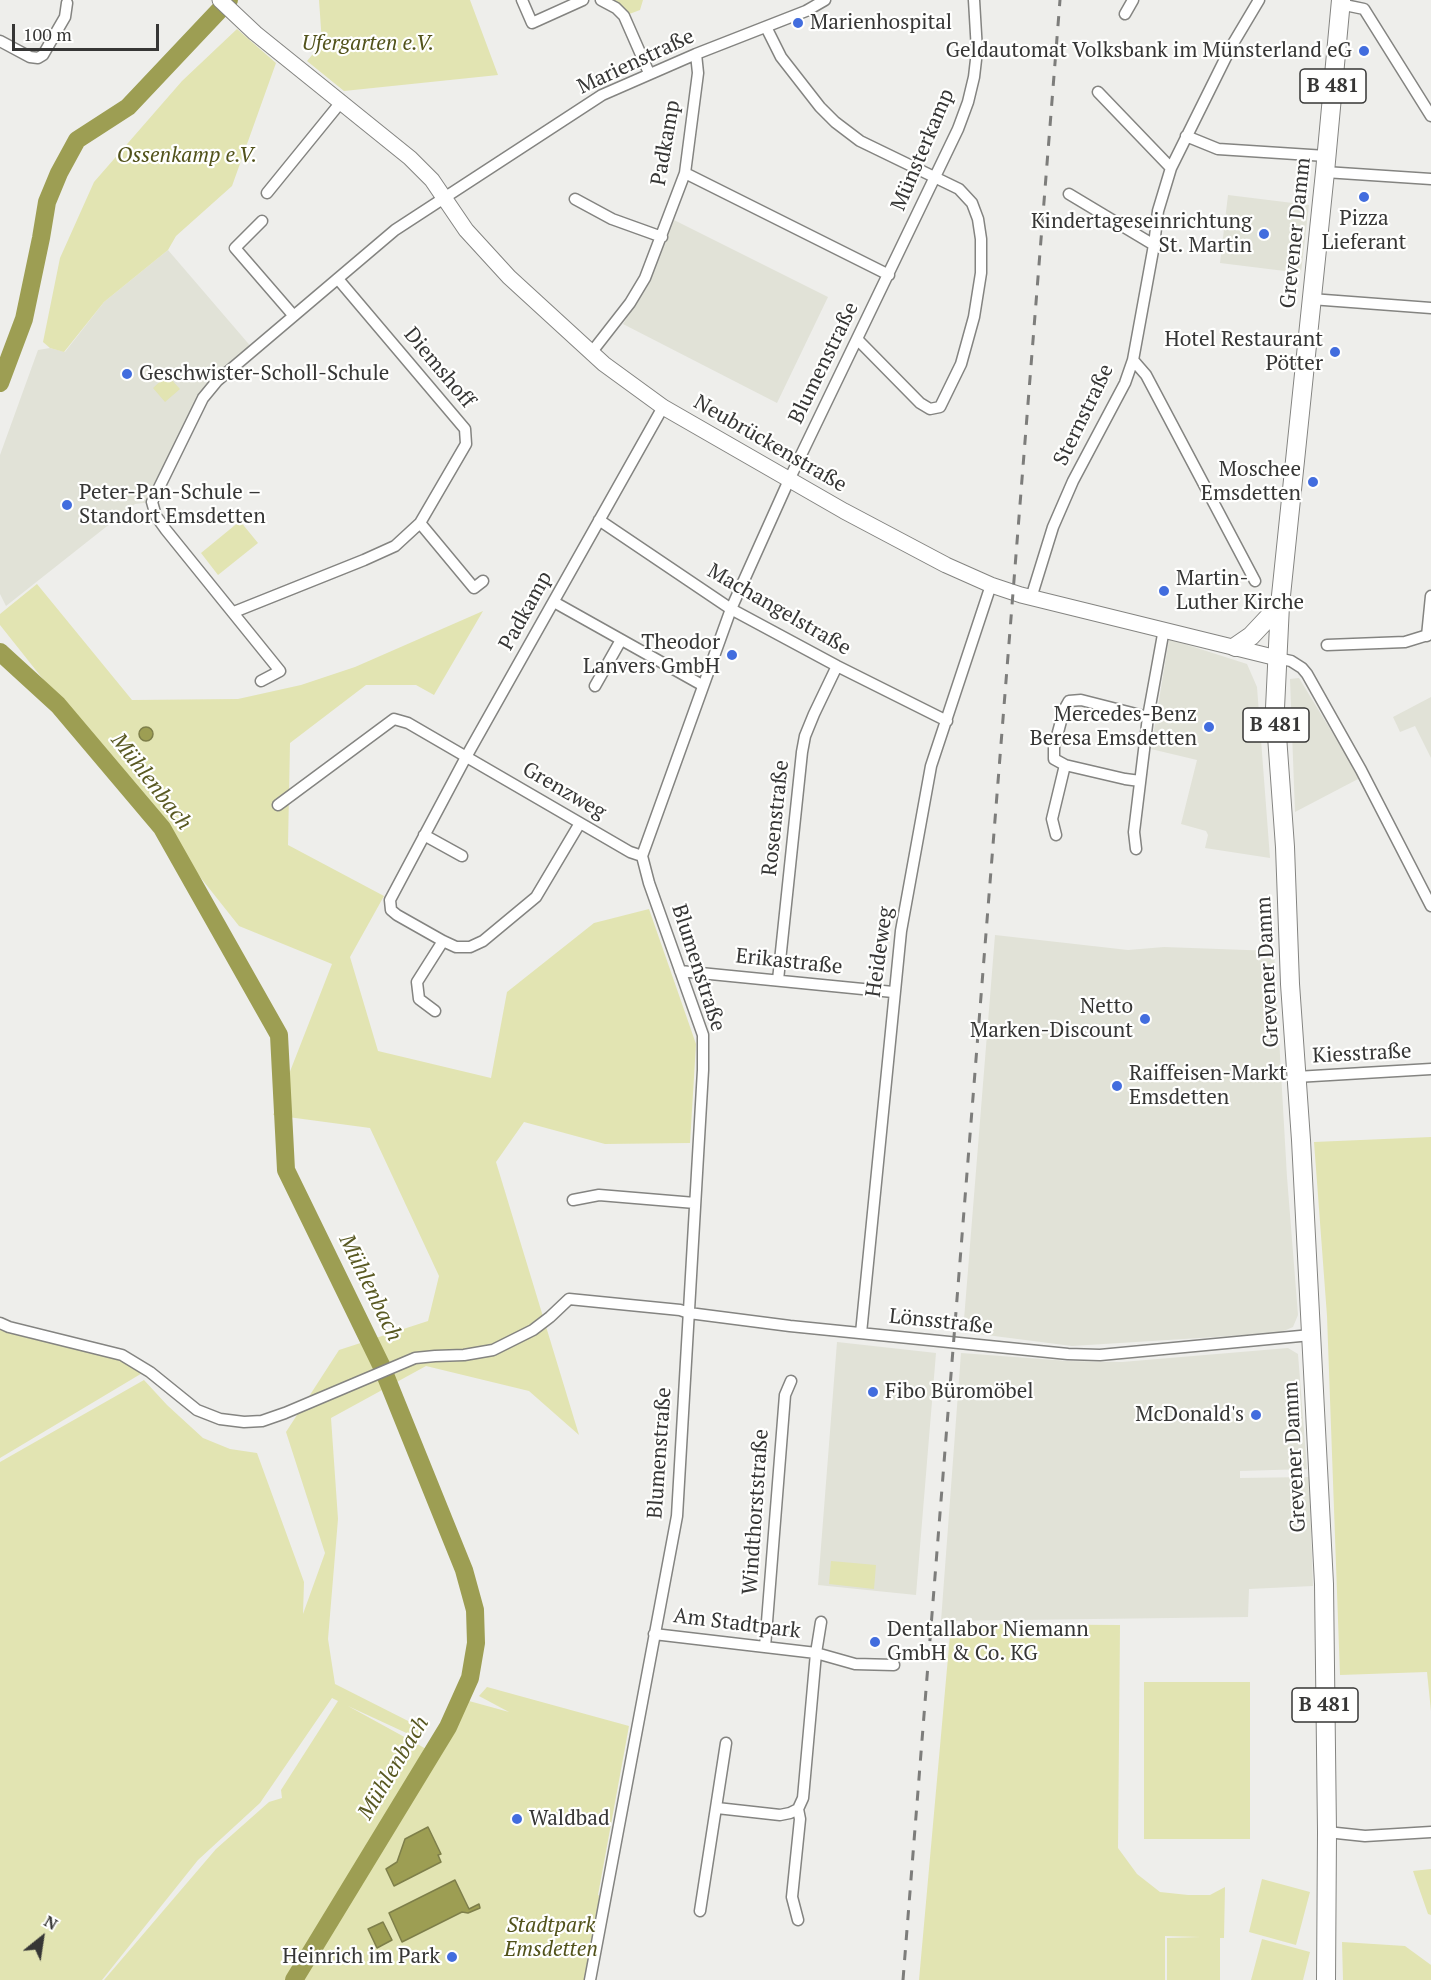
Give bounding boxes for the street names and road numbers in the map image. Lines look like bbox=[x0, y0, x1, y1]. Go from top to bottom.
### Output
street label: Marienstraße bbox=[574, 24, 698, 100]
road number: B 481 bbox=[1300, 69, 1366, 103]
street label: Münsterkamp bbox=[886, 85, 960, 215]
street label: Padkamp bbox=[646, 98, 686, 188]
street label: Grevener Damm bbox=[1276, 156, 1316, 310]
street label: Blumenstraße bbox=[784, 298, 864, 428]
street label: Diemshoff bbox=[398, 323, 480, 413]
street label: Sternstraße bbox=[1049, 360, 1119, 470]
street label: Neubrückenstraße bbox=[689, 390, 851, 498]
street label: Machangelstraße bbox=[703, 559, 855, 661]
street label: Padkamp bbox=[494, 567, 558, 655]
road number: B 481 bbox=[1243, 708, 1309, 742]
street label: Grenzweg bbox=[518, 757, 610, 825]
street label: Rosenstraße bbox=[757, 759, 795, 877]
street label: Grevener Damm bbox=[1251, 896, 1285, 1048]
street label: Blumenstraße bbox=[666, 901, 730, 1035]
street label: Heideweg bbox=[861, 905, 899, 999]
street label: Erikastraße bbox=[734, 944, 844, 980]
street label: Kiesstraße bbox=[1312, 1039, 1412, 1069]
street label: Lönsstraße bbox=[888, 1304, 994, 1340]
street label: Grevener Damm bbox=[1278, 1381, 1312, 1533]
street label: Blumenstraße bbox=[643, 1386, 677, 1520]
street label: Windthorststraße bbox=[738, 1428, 774, 1596]
street label: Am Stadtpark bbox=[672, 1604, 802, 1644]
road number: B 481 bbox=[1292, 1688, 1358, 1722]

